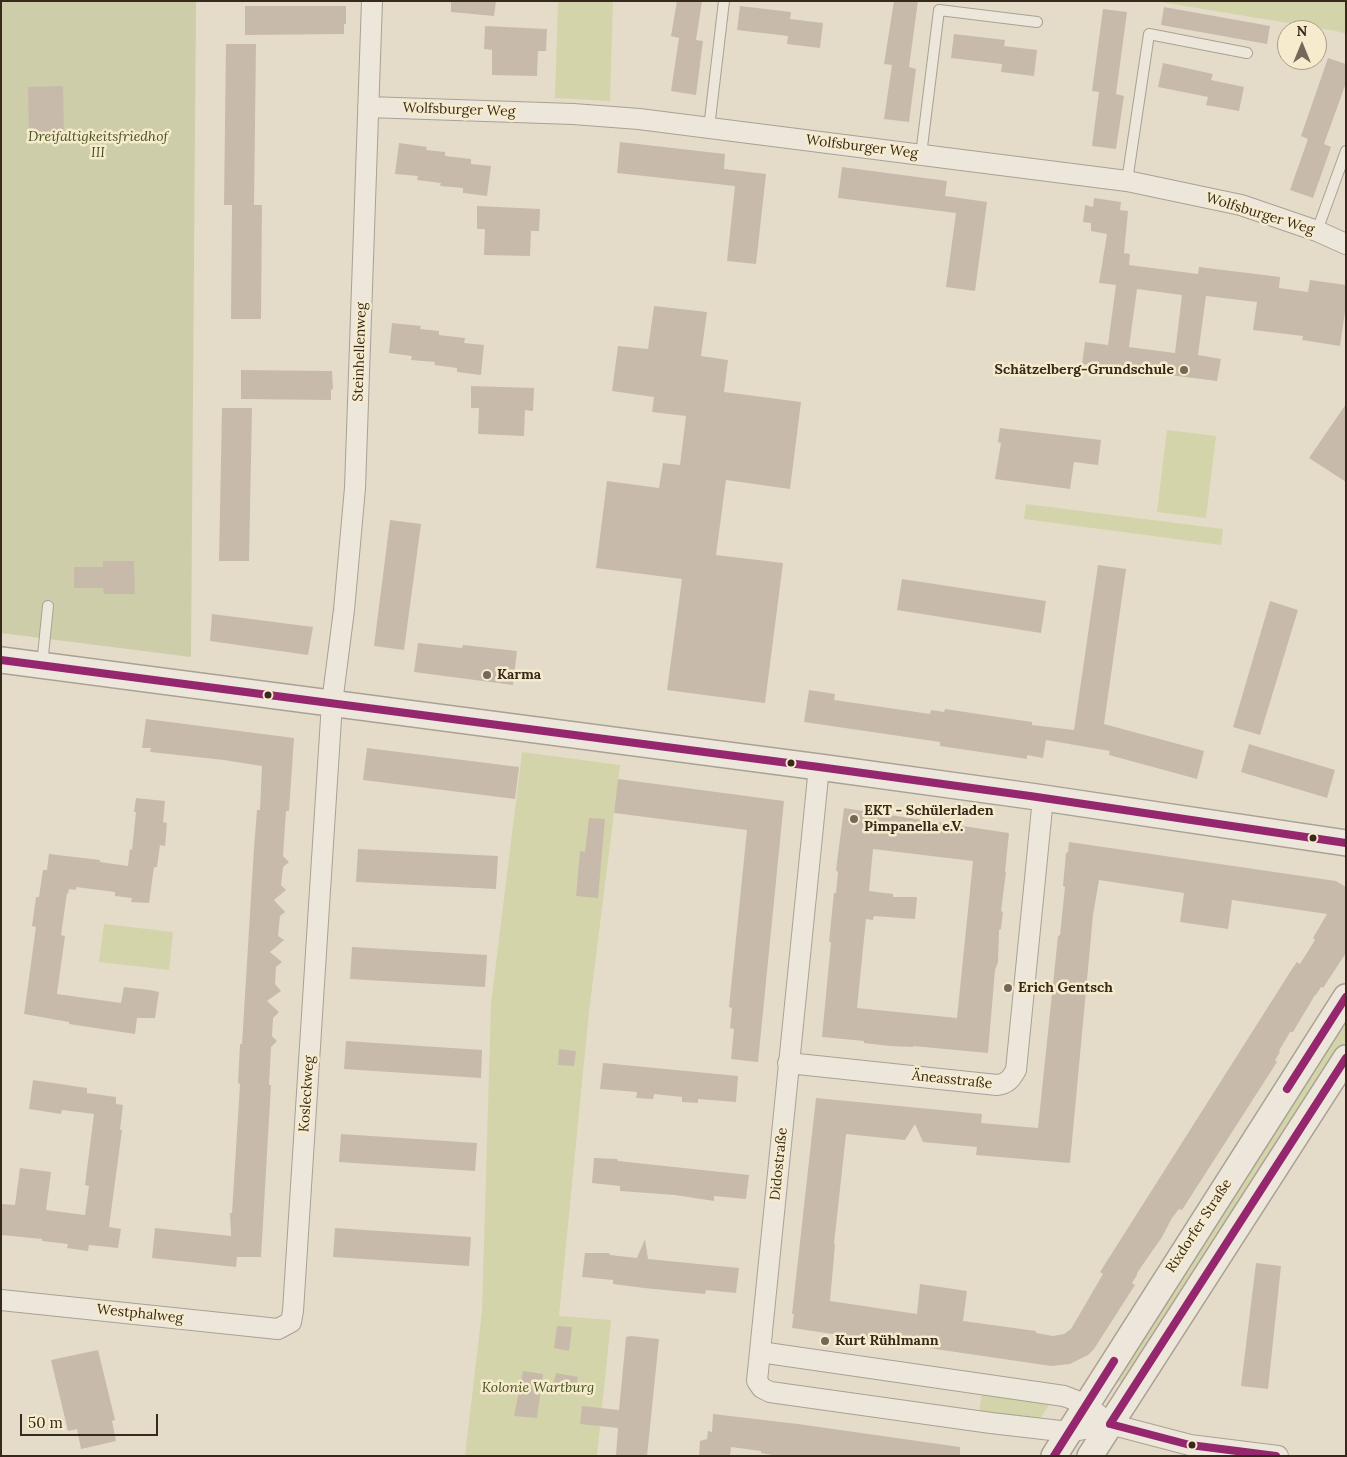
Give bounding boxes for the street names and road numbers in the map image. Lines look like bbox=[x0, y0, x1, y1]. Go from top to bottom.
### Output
street label: Wolfsburger Weg bbox=[402, 100, 516, 120]
street label: Wolfsburger Weg bbox=[805, 132, 919, 162]
street label: Wolfsburger Weg bbox=[1204, 189, 1316, 239]
street label: Steinhellenweg bbox=[350, 302, 370, 402]
street label: Kosleckweg bbox=[296, 1055, 318, 1133]
street label: Äneasstraße bbox=[911, 1067, 993, 1093]
street label: Didostraße bbox=[767, 1127, 791, 1201]
street label: Rixdorfer Straße bbox=[1162, 1176, 1236, 1276]
street label: Westphalweg bbox=[96, 1301, 184, 1327]

